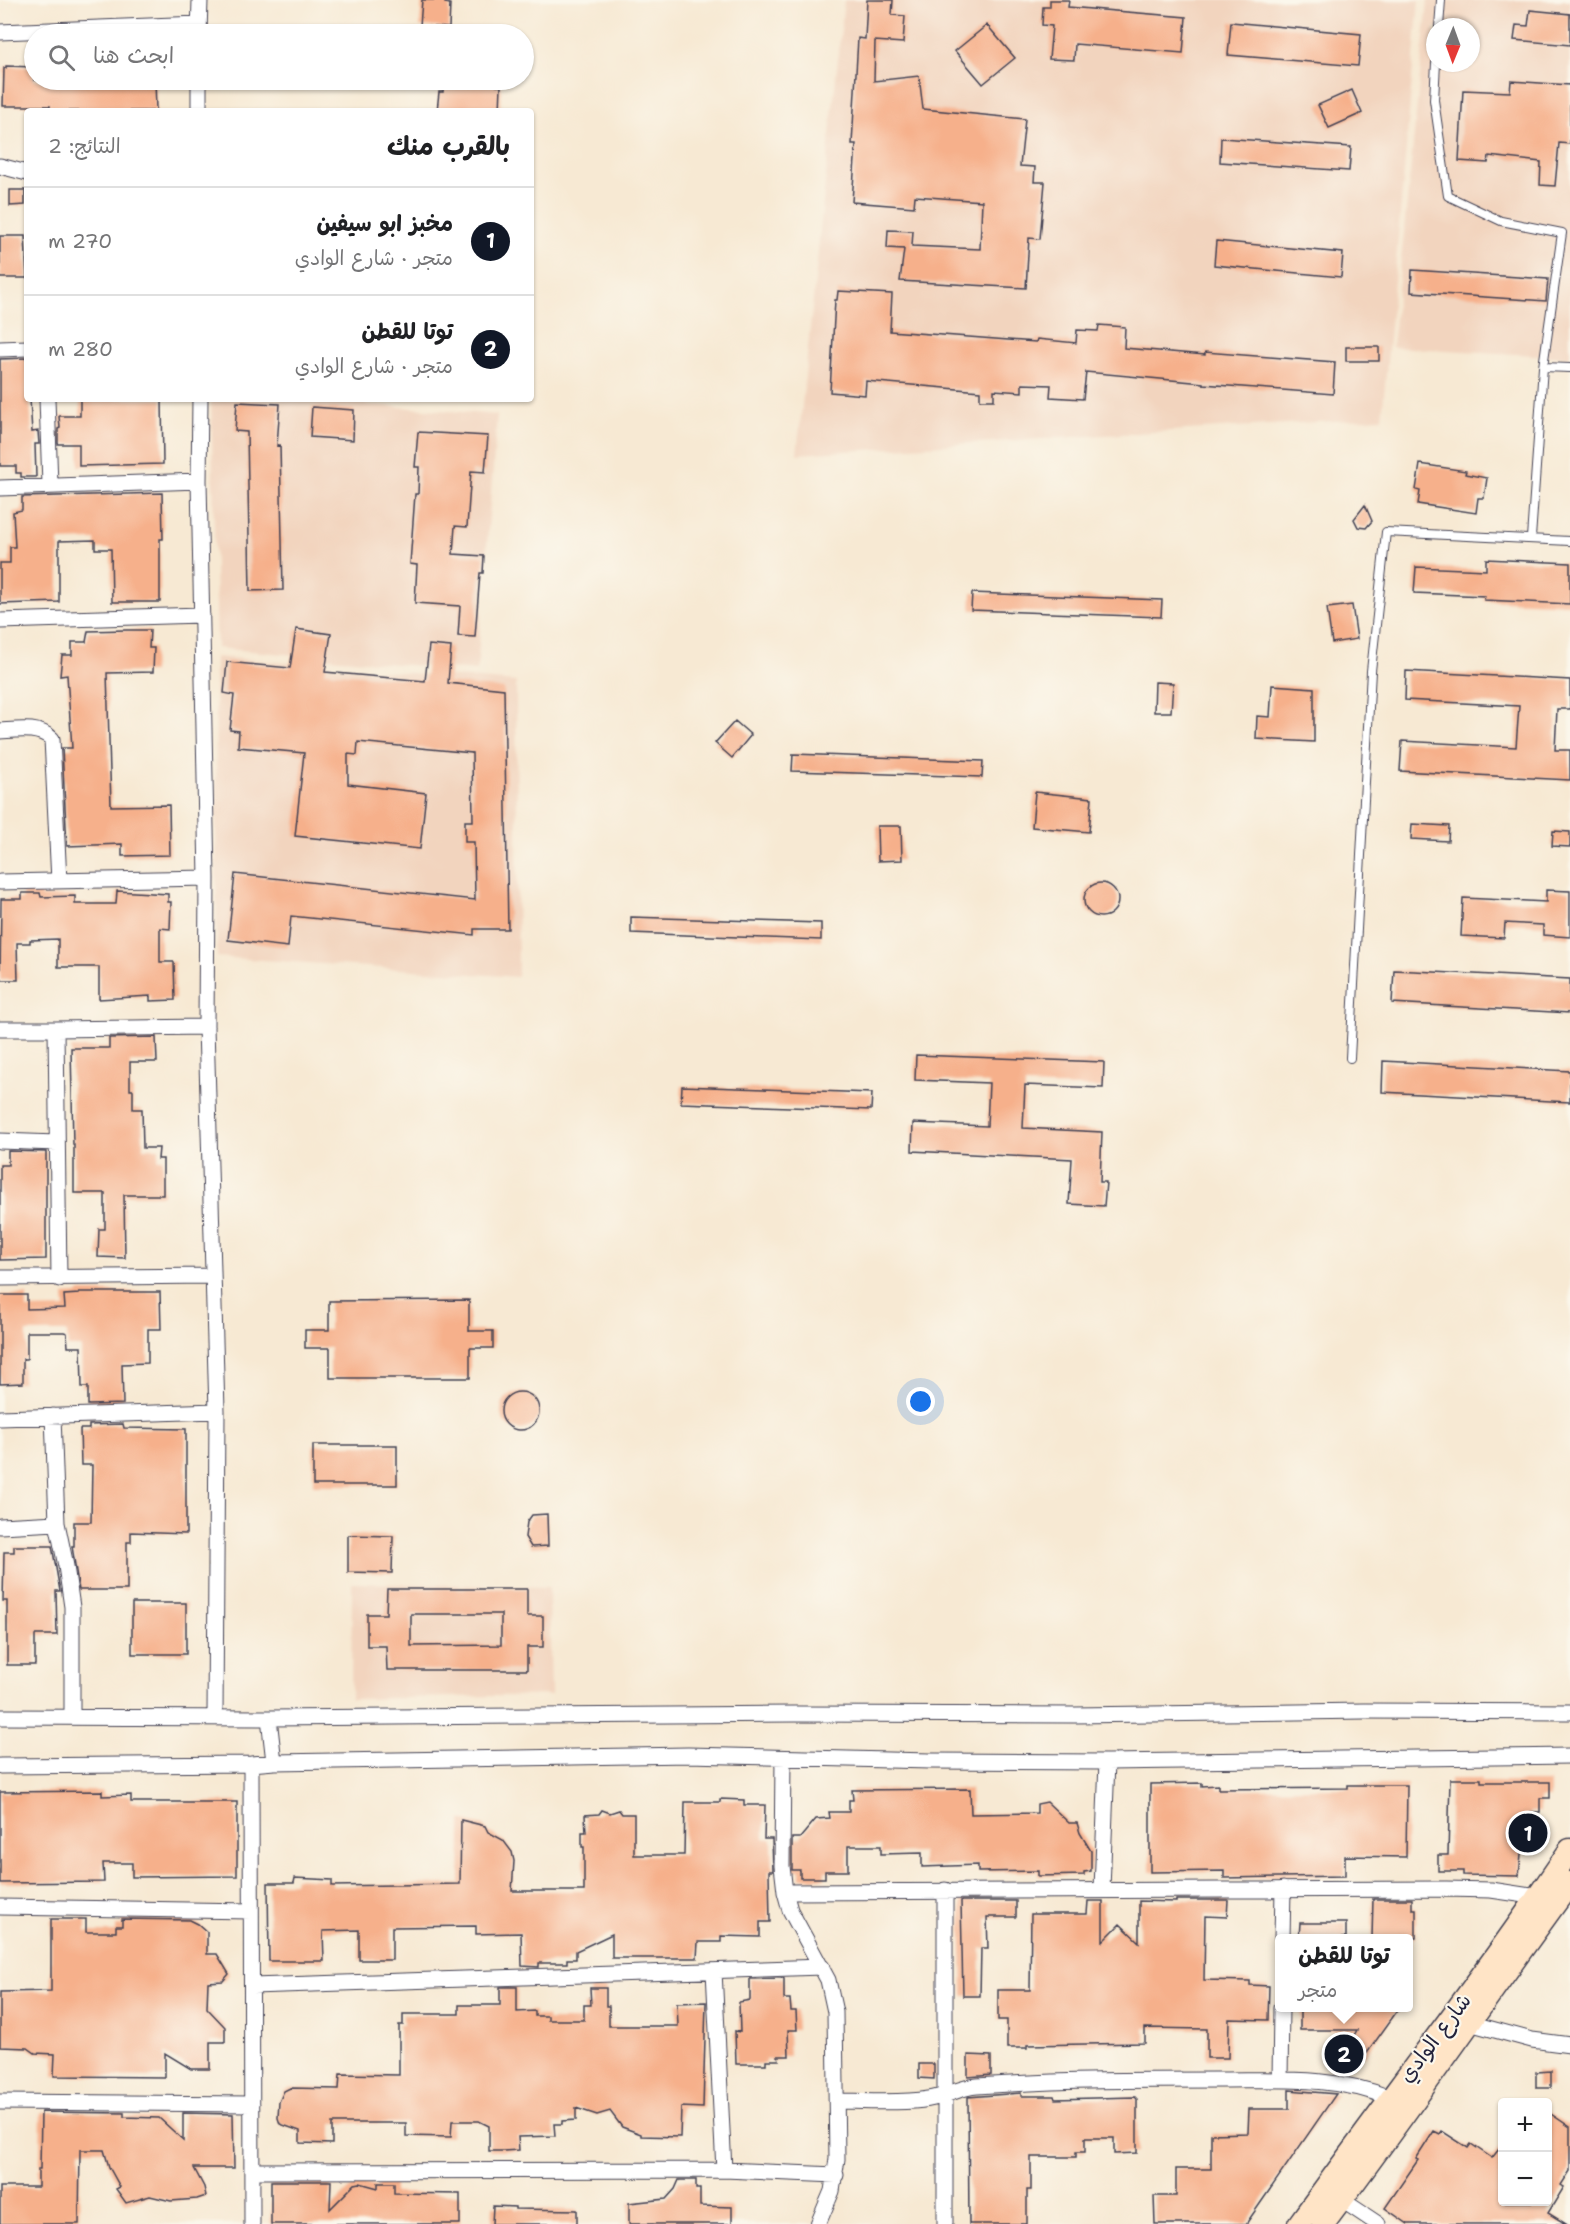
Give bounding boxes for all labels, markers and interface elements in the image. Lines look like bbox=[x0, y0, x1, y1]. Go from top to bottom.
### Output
north arrow bbox=[1426, 18, 1480, 72]
search box bbox=[24, 24, 534, 90]
icon: search bbox=[45, 41, 78, 74]
text: ابحث هنا bbox=[93, 41, 174, 70]
text: بالقرب منك bbox=[387, 128, 510, 163]
text: النتائج: 2 bbox=[48, 133, 121, 159]
text: مخبز ابو سيفين bbox=[316, 209, 453, 238]
text: 270 m bbox=[48, 228, 112, 254]
text: 1 bbox=[486, 228, 495, 254]
text: متجر · شارع الوادي bbox=[295, 245, 453, 271]
text: توتا للقطن bbox=[361, 317, 453, 346]
text: 280 m bbox=[48, 336, 113, 362]
text: 2 bbox=[484, 336, 498, 362]
text: متجر · شارع الوادي bbox=[295, 353, 453, 379]
your location bbox=[906, 1387, 935, 1416]
pin: 1 bbox=[1508, 1810, 1547, 1856]
popup bbox=[1275, 1934, 1413, 2012]
text: توتا للقطن bbox=[1298, 1941, 1390, 1970]
text: متجر bbox=[1298, 1977, 1337, 2003]
street label: شارع الوادي bbox=[1392, 1988, 1479, 2089]
pin: 2 bbox=[1324, 2032, 1364, 2076]
map controls bbox=[1498, 2098, 1552, 2206]
button: + bbox=[1498, 2098, 1552, 2152]
button: − bbox=[1498, 2152, 1552, 2206]

